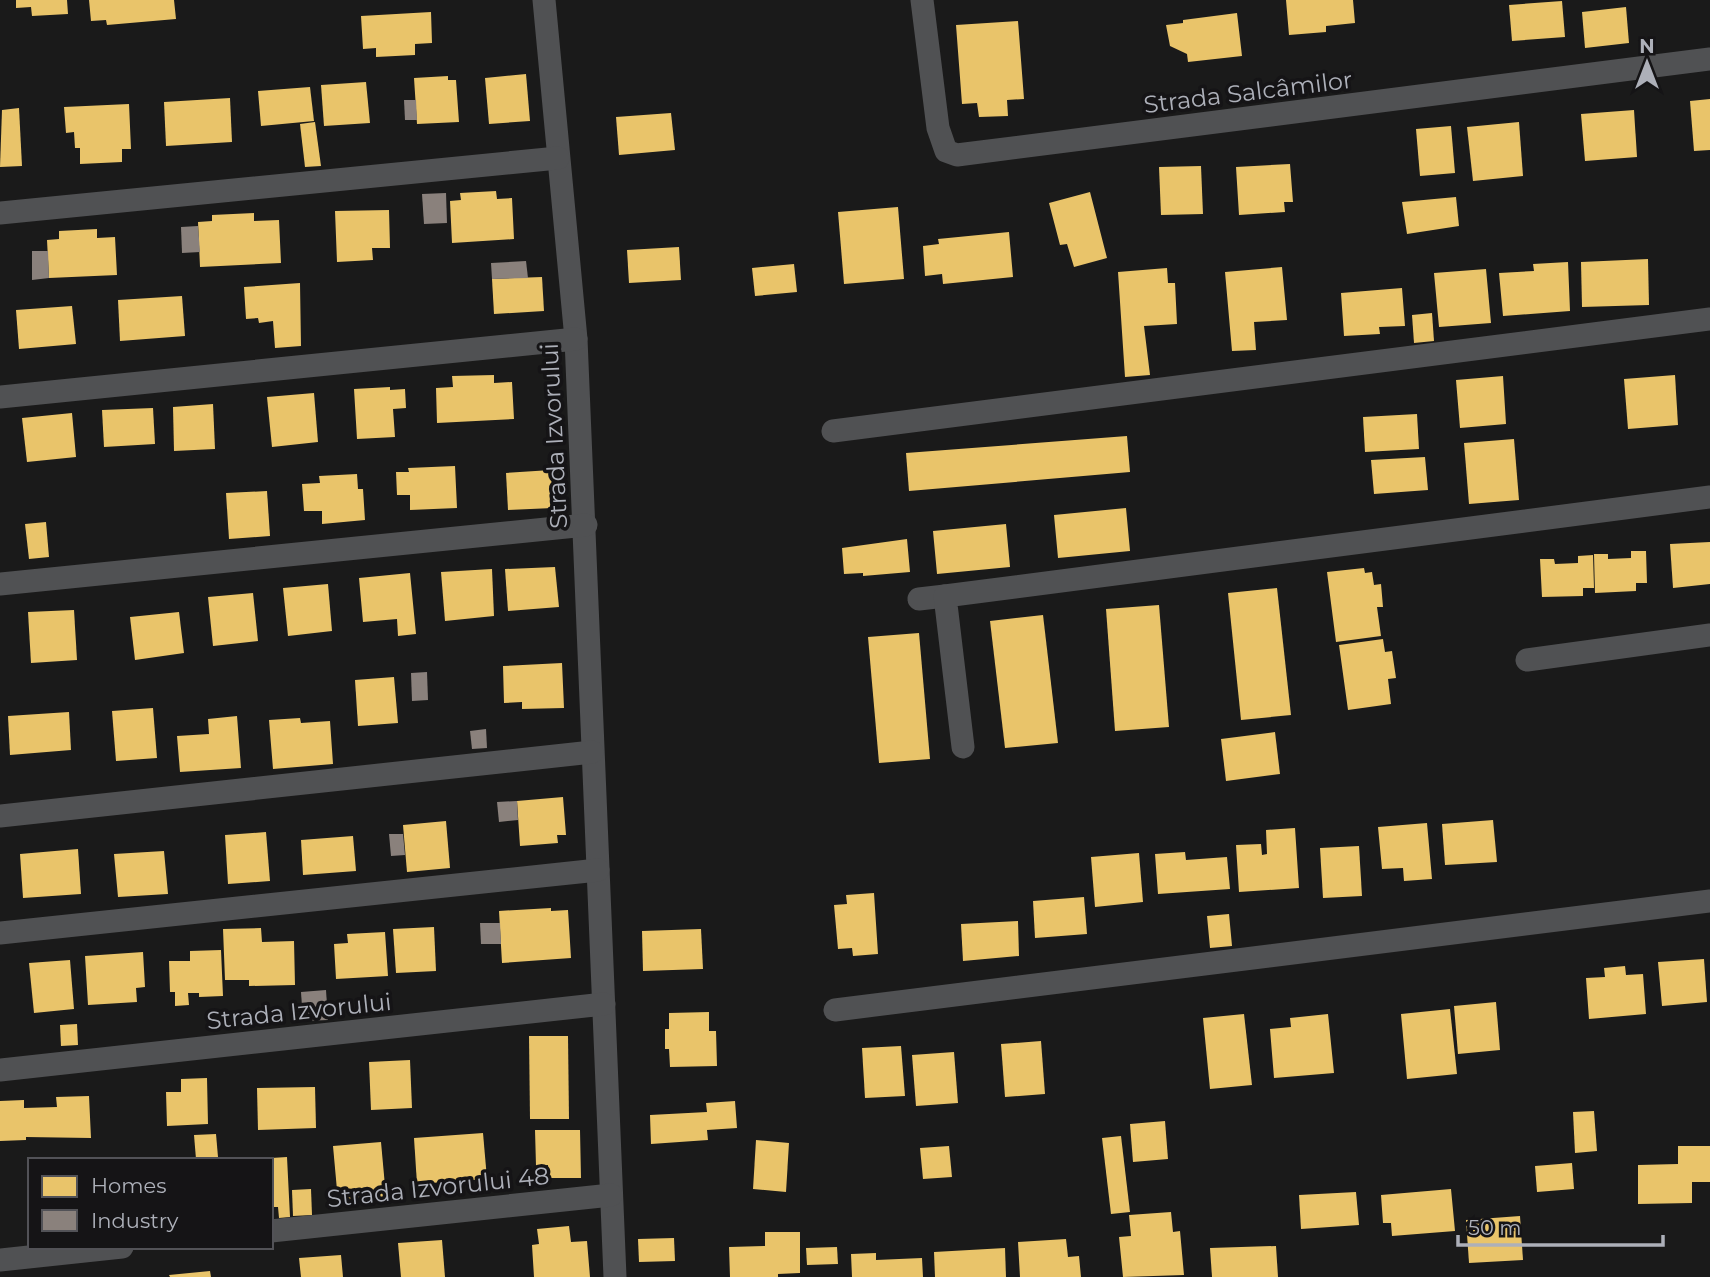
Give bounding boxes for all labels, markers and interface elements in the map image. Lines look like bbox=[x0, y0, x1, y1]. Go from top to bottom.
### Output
north arrow bbox=[1612, 28, 1682, 98]
text: N bbox=[1639, 35, 1655, 58]
street label: Strada Salcâmilor bbox=[1142, 65, 1354, 119]
street label: Strada Izvorului bbox=[535, 342, 573, 530]
street label: Strada Izvorului bbox=[205, 987, 393, 1035]
legend bbox=[28, 1158, 273, 1249]
street label: Strada Izvorului 48 bbox=[325, 1161, 551, 1213]
text: Homes bbox=[91, 1173, 166, 1198]
scale bar bbox=[1458, 1204, 1663, 1248]
text: Industry bbox=[91, 1208, 179, 1233]
text: 50 m bbox=[1468, 1215, 1522, 1240]

